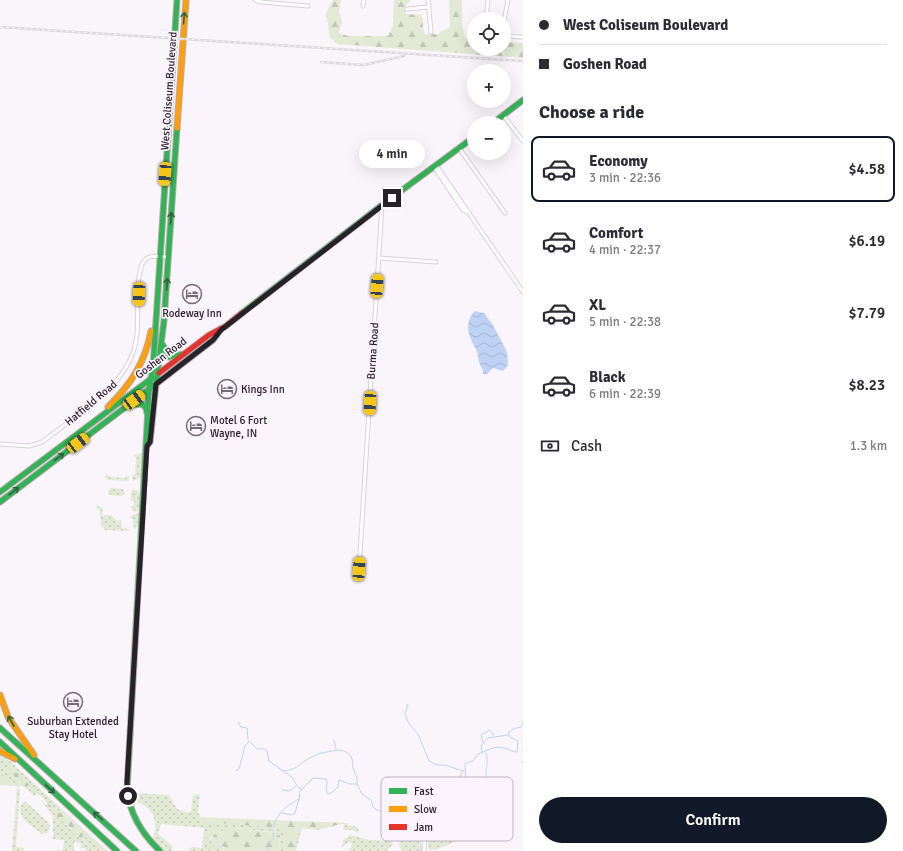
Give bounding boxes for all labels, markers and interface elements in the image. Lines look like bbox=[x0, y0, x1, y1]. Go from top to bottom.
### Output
one-way arrow bbox=[181, 12, 188, 25]
map controls bbox=[467, 12, 511, 160]
button: locate bbox=[467, 12, 511, 56]
text: West Coliseum Boulevard bbox=[563, 16, 728, 34]
street label: West Coliseum Boulevard bbox=[158, 31, 180, 151]
text: Goshen Road bbox=[563, 55, 647, 73]
button: + bbox=[467, 64, 511, 108]
text: Choose a ride bbox=[539, 101, 644, 123]
button: − bbox=[467, 116, 511, 160]
callout: 4 min bbox=[359, 140, 425, 168]
text: 4 min bbox=[376, 146, 408, 162]
icon: car bbox=[541, 151, 577, 187]
text: Economy bbox=[589, 152, 648, 170]
text: $4.58 bbox=[848, 160, 885, 178]
car bbox=[158, 162, 172, 186]
text: 3 min · 22:36 bbox=[589, 170, 661, 186]
route end bbox=[383, 189, 401, 207]
one-way arrow bbox=[167, 212, 174, 225]
icon: car bbox=[541, 223, 577, 259]
text: Comfort bbox=[589, 224, 643, 242]
text: $6.19 bbox=[848, 232, 885, 250]
text: 4 min · 22:37 bbox=[589, 242, 661, 258]
car bbox=[370, 274, 384, 298]
one-way arrow bbox=[163, 278, 170, 291]
car bbox=[133, 282, 145, 306]
hotel icon: Rodeway Inn bbox=[181, 283, 203, 305]
icon: car bbox=[541, 295, 577, 331]
text: XL bbox=[589, 296, 606, 314]
text: $7.79 bbox=[848, 304, 885, 322]
place label: Rodeway Inn bbox=[162, 307, 222, 320]
text: 5 min · 22:38 bbox=[589, 314, 661, 330]
street label: Burma Road bbox=[365, 322, 381, 380]
street label: Goshen Road bbox=[133, 334, 189, 382]
icon: car bbox=[541, 367, 577, 403]
text: Black bbox=[589, 368, 626, 386]
text: $8.23 bbox=[848, 376, 885, 394]
street label: Hatfield Road bbox=[62, 377, 120, 428]
hotel icon: Kings Inn bbox=[216, 378, 238, 400]
place label: Kings Inn bbox=[241, 383, 285, 396]
text: 6 min · 22:39 bbox=[589, 386, 661, 402]
car bbox=[121, 388, 147, 412]
car bbox=[363, 391, 377, 415]
place label: Motel 6 Fort Wayne, IN bbox=[210, 414, 267, 440]
hotel icon: Motel 6 Fort Wayne, IN bbox=[185, 415, 207, 437]
car bbox=[65, 431, 91, 455]
icon: cash bbox=[539, 435, 561, 457]
text: Cash bbox=[571, 437, 602, 455]
text: 1.3 km bbox=[850, 438, 887, 454]
one-way arrow bbox=[54, 452, 65, 461]
one-way arrow bbox=[9, 487, 20, 495]
car bbox=[352, 557, 366, 581]
hotel icon: Suburban Extended Stay Hotel bbox=[62, 691, 84, 713]
one-way arrow bbox=[7, 715, 14, 727]
place label: Suburban Extended Stay Hotel bbox=[27, 715, 119, 741]
legend bbox=[381, 777, 513, 841]
one-way arrow bbox=[45, 785, 56, 794]
text: Fast bbox=[414, 785, 434, 798]
route start bbox=[119, 787, 137, 805]
button: Confirm bbox=[539, 797, 887, 843]
text: Slow bbox=[414, 803, 437, 816]
one-way arrow bbox=[93, 812, 103, 821]
text: Jam bbox=[414, 821, 433, 834]

